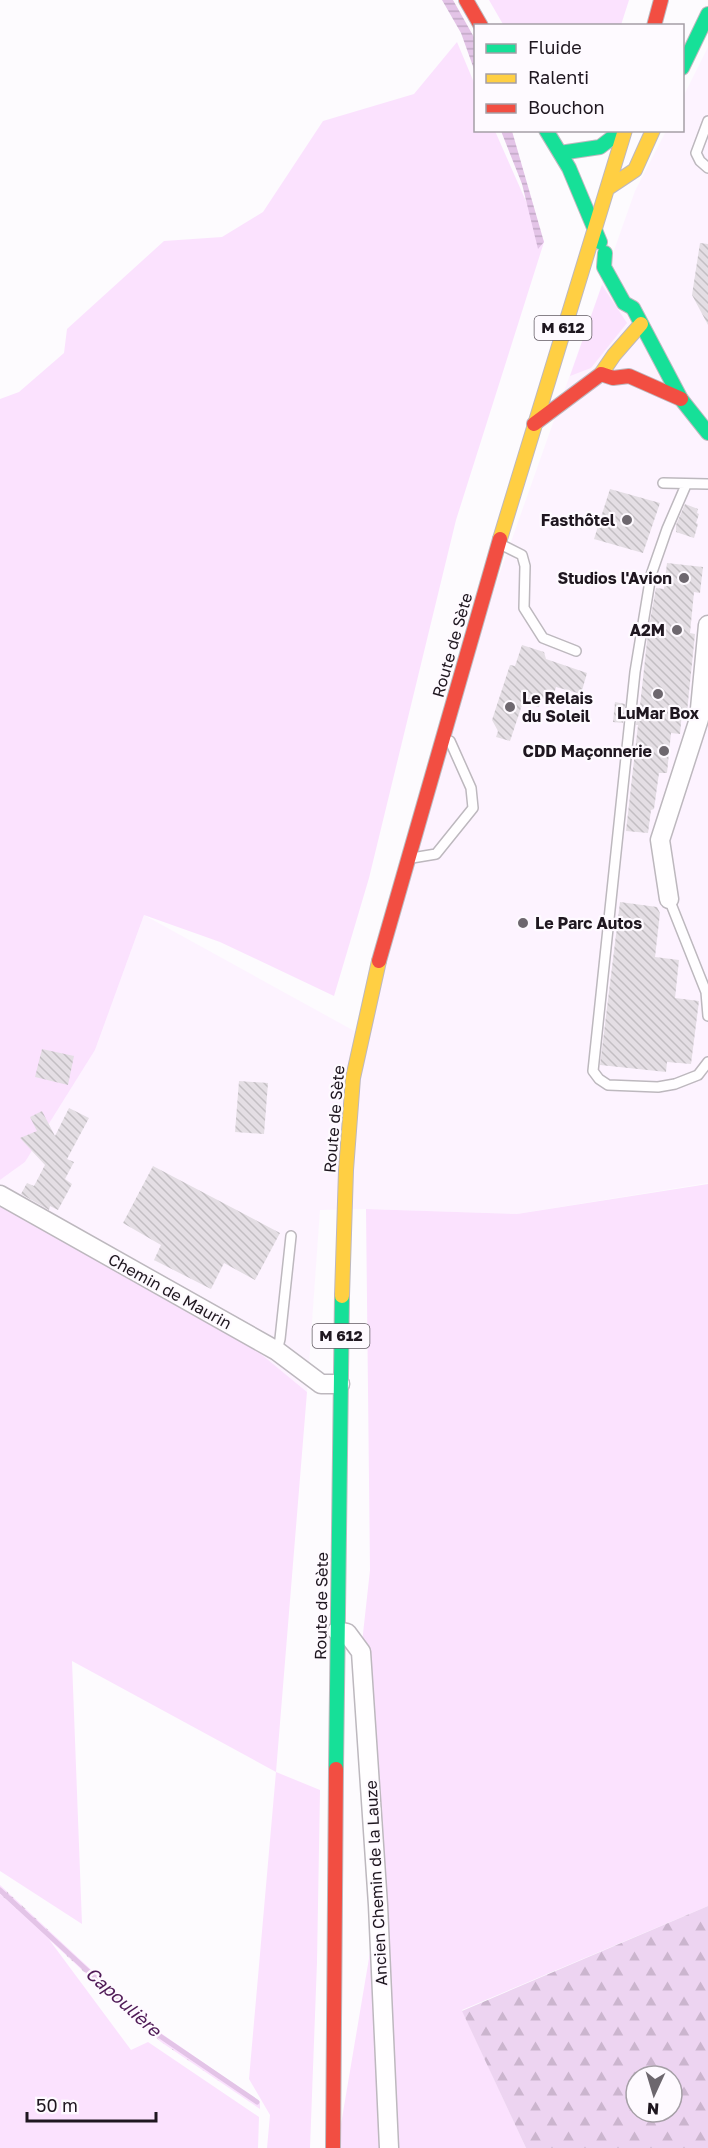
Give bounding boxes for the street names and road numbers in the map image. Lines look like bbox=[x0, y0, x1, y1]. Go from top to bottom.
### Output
road number: M 612 bbox=[534, 316, 592, 340]
street label: Route de Sète bbox=[428, 590, 476, 700]
street label: Route de Sète bbox=[319, 1064, 349, 1174]
street label: Chemin de Maurin bbox=[105, 1249, 235, 1333]
road number: M 612 bbox=[312, 1324, 370, 1348]
street label: Route de Sète bbox=[310, 1552, 332, 1660]
street label: Ancien Chemin de la Lauze bbox=[361, 1780, 391, 1986]

